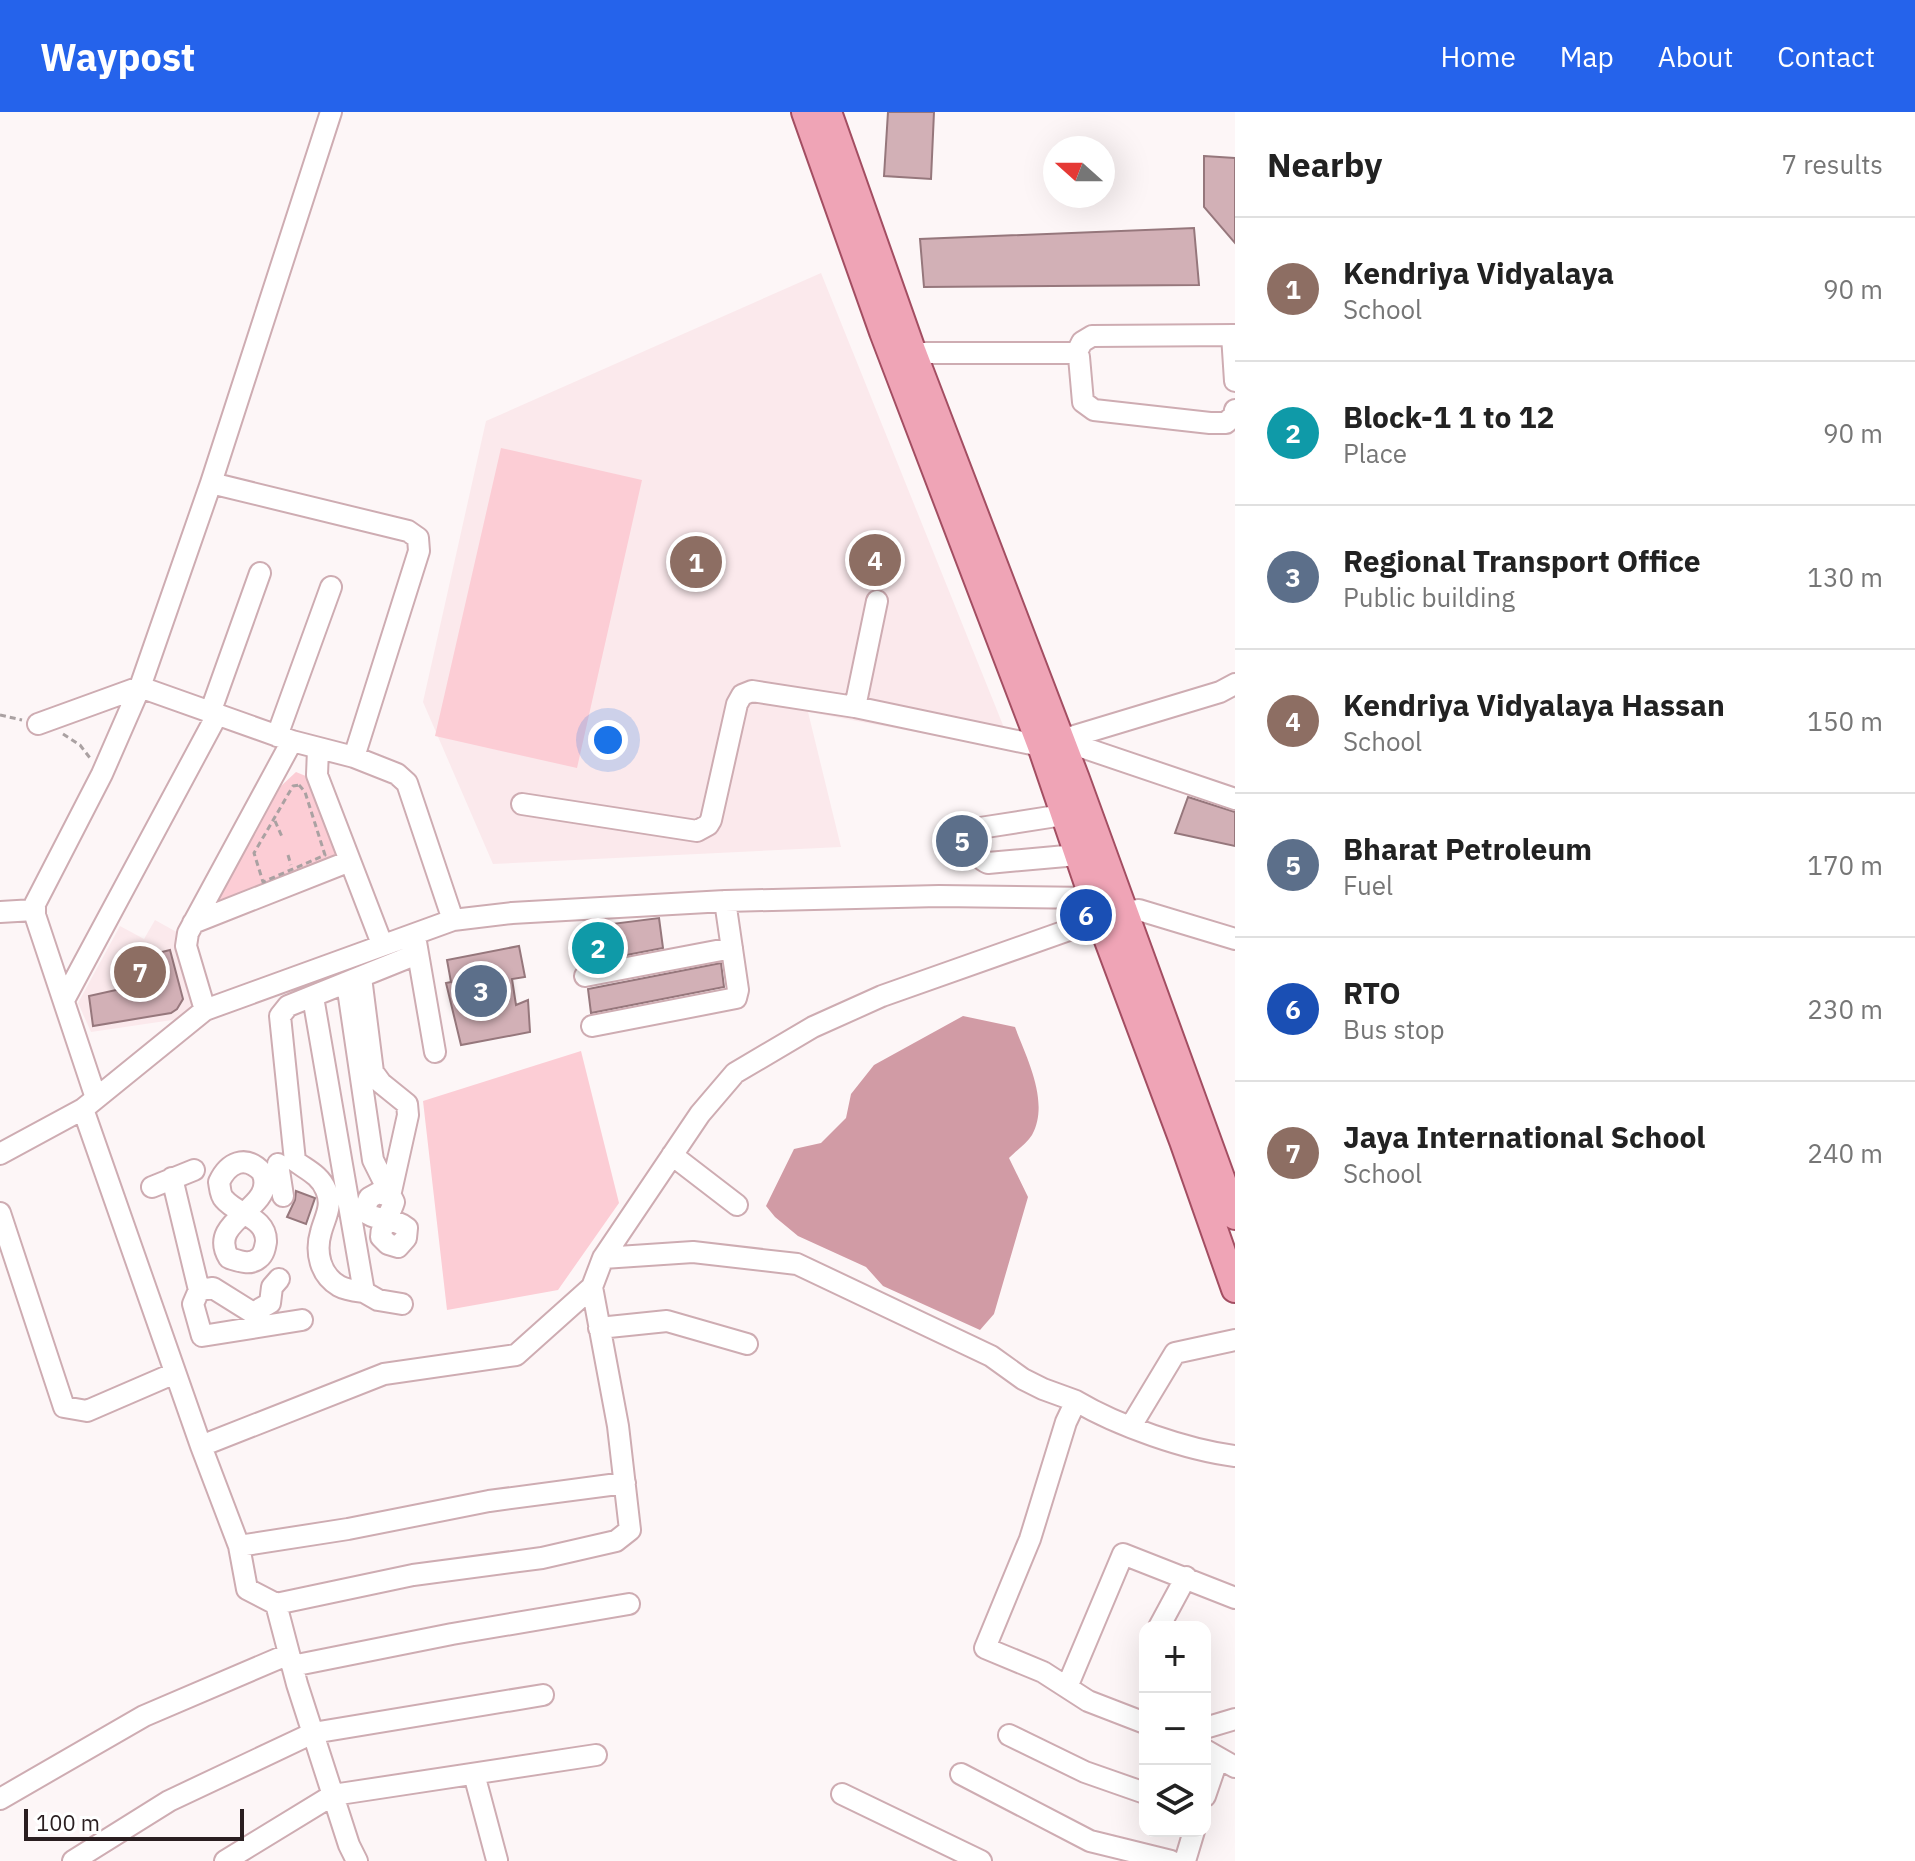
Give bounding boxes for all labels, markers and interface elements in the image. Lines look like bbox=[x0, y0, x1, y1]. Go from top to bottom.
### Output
text: Waypost bbox=[40, 32, 195, 81]
text: Home bbox=[1440, 38, 1516, 75]
text: Map bbox=[1560, 38, 1614, 75]
text: About bbox=[1658, 38, 1733, 75]
text: Contact bbox=[1777, 38, 1875, 75]
north arrow bbox=[1043, 136, 1115, 208]
text: Nearby bbox=[1267, 142, 1382, 186]
text: 7 results bbox=[1781, 147, 1883, 181]
text: Kendriya Vidyalaya bbox=[1343, 253, 1614, 292]
text: 1 bbox=[1285, 272, 1301, 306]
text: 90 m bbox=[1823, 272, 1883, 306]
text: School bbox=[1343, 292, 1422, 326]
text: Block-1 1 to 12 bbox=[1343, 397, 1554, 436]
text: 2 bbox=[1285, 416, 1301, 450]
text: 90 m bbox=[1823, 416, 1883, 450]
text: Place bbox=[1343, 436, 1407, 470]
pin: 4 bbox=[849, 530, 901, 590]
pin: 1 bbox=[670, 532, 722, 592]
text: Regional Transport Office bbox=[1343, 541, 1701, 580]
text: 3 bbox=[1285, 560, 1301, 594]
text: 130 m bbox=[1807, 560, 1883, 594]
text: Public building bbox=[1343, 580, 1515, 614]
text: Kendriya Vidyalaya Hassan bbox=[1343, 685, 1725, 724]
text: 4 bbox=[1285, 704, 1301, 738]
text: 150 m bbox=[1807, 704, 1883, 738]
your location bbox=[588, 720, 628, 760]
text: School bbox=[1343, 724, 1422, 758]
pin: 5 bbox=[936, 811, 988, 871]
text: Bharat Petroleum bbox=[1343, 829, 1592, 868]
text: 5 bbox=[1285, 848, 1301, 882]
text: 170 m bbox=[1807, 848, 1883, 882]
text: Fuel bbox=[1343, 868, 1393, 902]
pin: 6 bbox=[1060, 885, 1112, 945]
pin: 2 bbox=[572, 918, 624, 978]
pin: 7 bbox=[114, 942, 166, 1002]
pin: 3 bbox=[455, 961, 507, 1021]
text: RTO bbox=[1343, 973, 1401, 1012]
text: 6 bbox=[1285, 992, 1301, 1026]
text: 230 m bbox=[1807, 992, 1883, 1026]
text: Bus stop bbox=[1343, 1012, 1445, 1046]
text: Jaya International School bbox=[1343, 1117, 1705, 1156]
text: 7 bbox=[1285, 1136, 1301, 1170]
text: 240 m bbox=[1807, 1136, 1883, 1170]
text: School bbox=[1343, 1156, 1422, 1190]
map controls bbox=[1139, 1621, 1211, 1837]
button: + bbox=[1139, 1621, 1211, 1693]
button: − bbox=[1139, 1693, 1211, 1765]
button: layers bbox=[1139, 1765, 1211, 1837]
scale bar bbox=[24, 1805, 244, 1841]
text: 100 m bbox=[36, 1808, 100, 1837]

